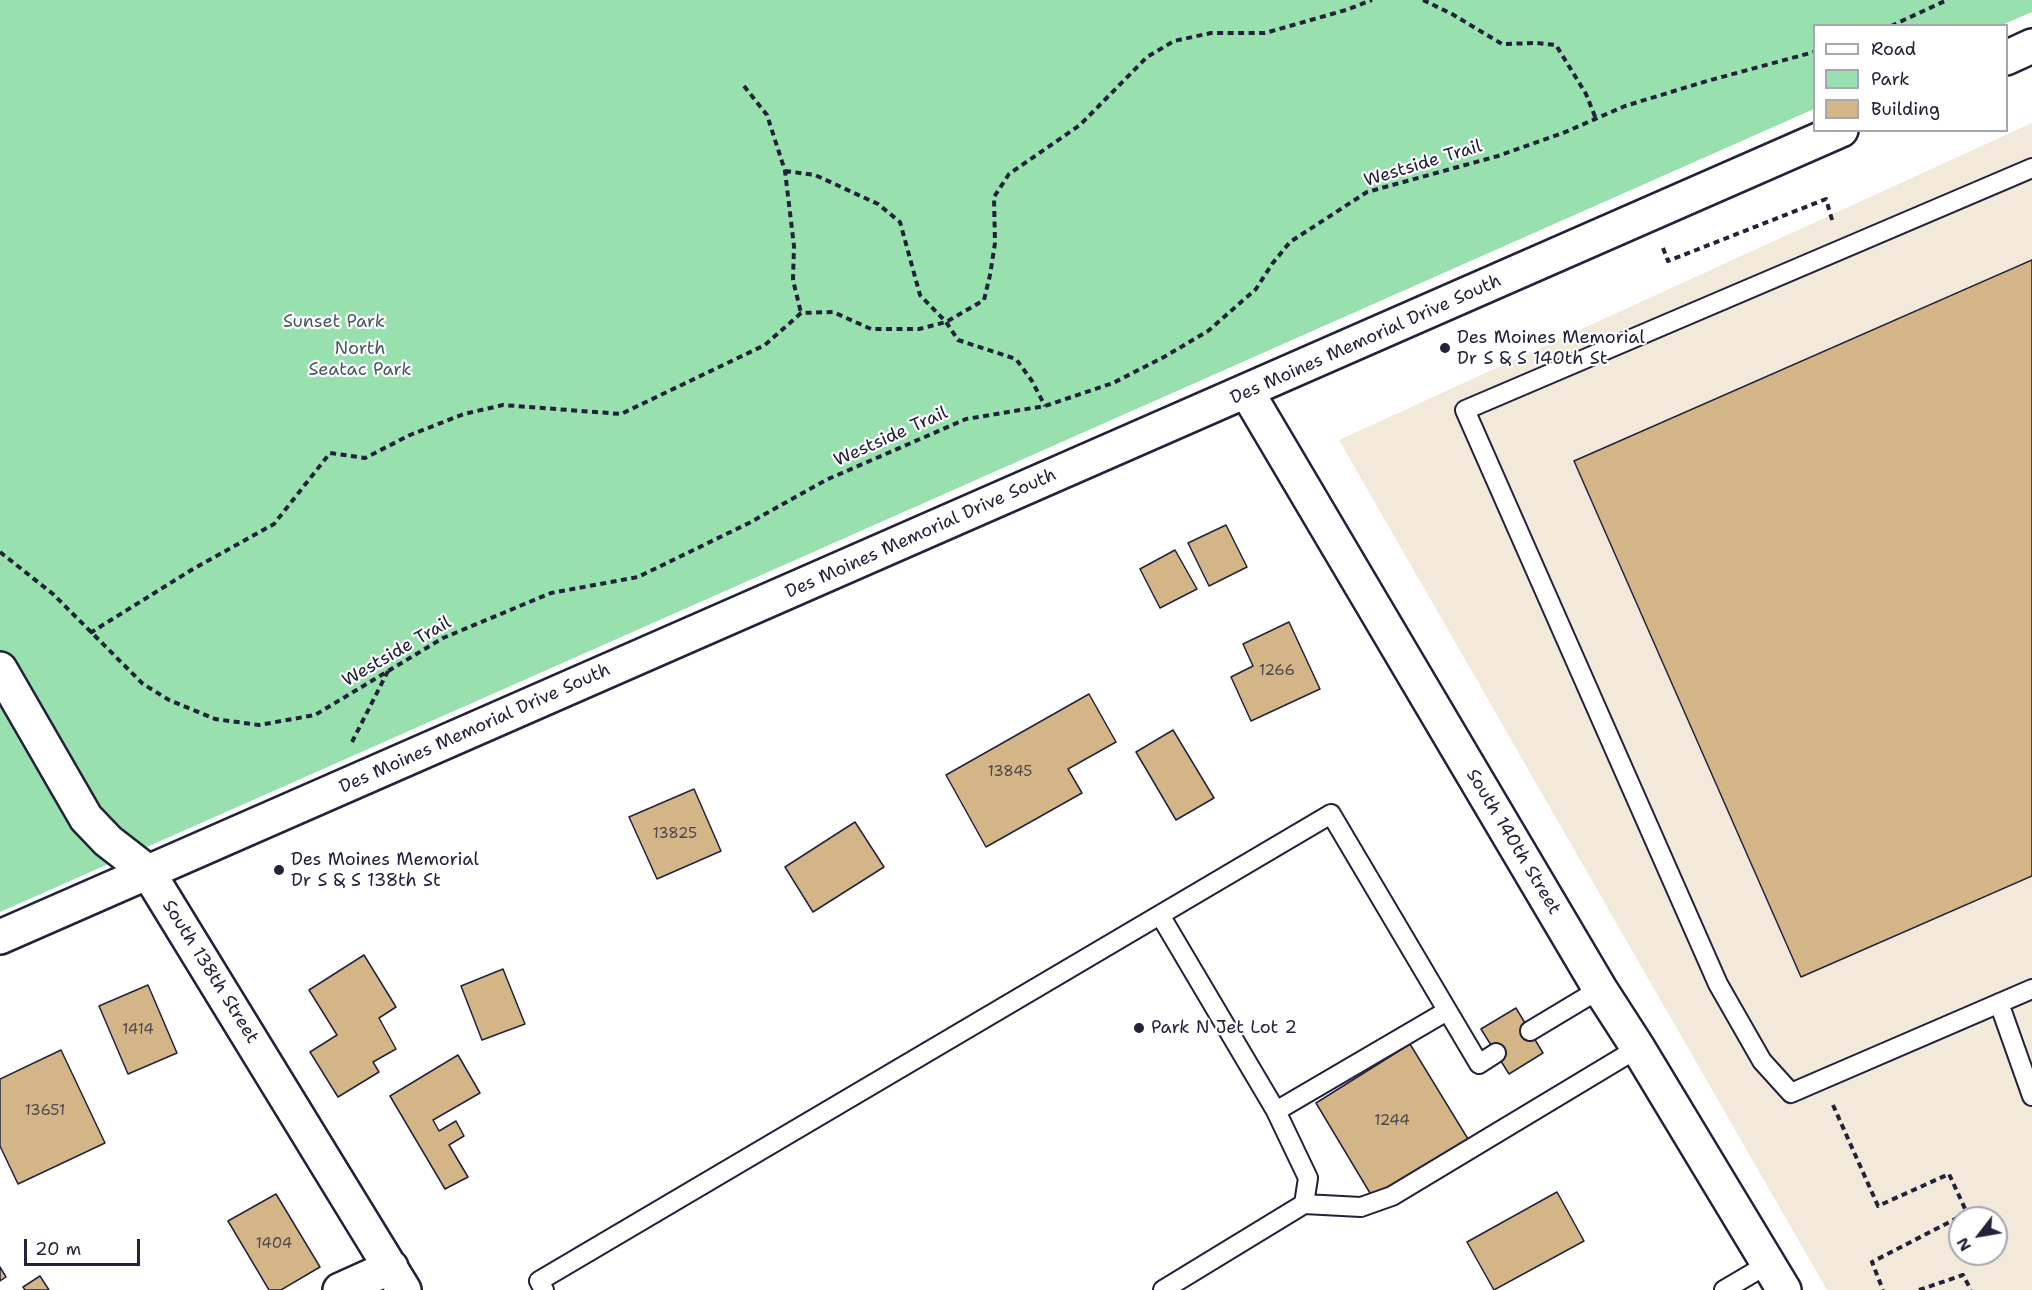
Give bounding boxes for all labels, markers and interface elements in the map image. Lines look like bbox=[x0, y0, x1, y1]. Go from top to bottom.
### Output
legend bbox=[1813, 24, 2008, 132]
text: Road bbox=[1871, 37, 1916, 61]
text: Park bbox=[1871, 67, 1910, 91]
text: Building bbox=[1871, 97, 1940, 121]
street label: Westside Trail bbox=[1361, 136, 1485, 192]
street label: Des Moines Memorial Drive South bbox=[1227, 270, 1505, 410]
park label: Sunset Park bbox=[283, 311, 385, 333]
place label: Des Moines Memorial Dr S & S 140th St bbox=[1457, 327, 1645, 370]
park label: North Seatac Park bbox=[308, 338, 412, 380]
marker: Des Moines Memorial Dr S & S 140th St bbox=[1438, 341, 1452, 355]
street label: Westside Trail bbox=[831, 402, 951, 472]
street label: Des Moines Memorial Drive South bbox=[782, 464, 1060, 604]
street label: Westside Trail bbox=[339, 612, 455, 692]
street label: Des Moines Memorial Drive South bbox=[336, 659, 614, 799]
house number: 1266 bbox=[1259, 662, 1295, 680]
house number: 13845 bbox=[988, 763, 1032, 781]
street label: South 140th Street bbox=[1461, 765, 1565, 919]
house number: 13825 bbox=[653, 825, 697, 843]
place label: Des Moines Memorial Dr S & S 138th St bbox=[291, 849, 479, 892]
marker: Des Moines Memorial Dr S & S 138th St bbox=[272, 863, 286, 877]
street label: South 138th Street bbox=[157, 896, 263, 1048]
place label: Park N Jet Lot 2 bbox=[1151, 1017, 1297, 1039]
house number: 1414 bbox=[122, 1021, 154, 1039]
marker: Park N Jet Lot 2 bbox=[1132, 1021, 1146, 1035]
house number: 13651 bbox=[25, 1102, 65, 1120]
house number: 1244 bbox=[1374, 1112, 1410, 1130]
north arrow bbox=[1948, 1206, 2008, 1266]
scale bar bbox=[27, 1227, 142, 1265]
text: N bbox=[1952, 1234, 1976, 1255]
house number: 1404 bbox=[256, 1235, 292, 1253]
text: 20 m bbox=[35, 1237, 81, 1261]

